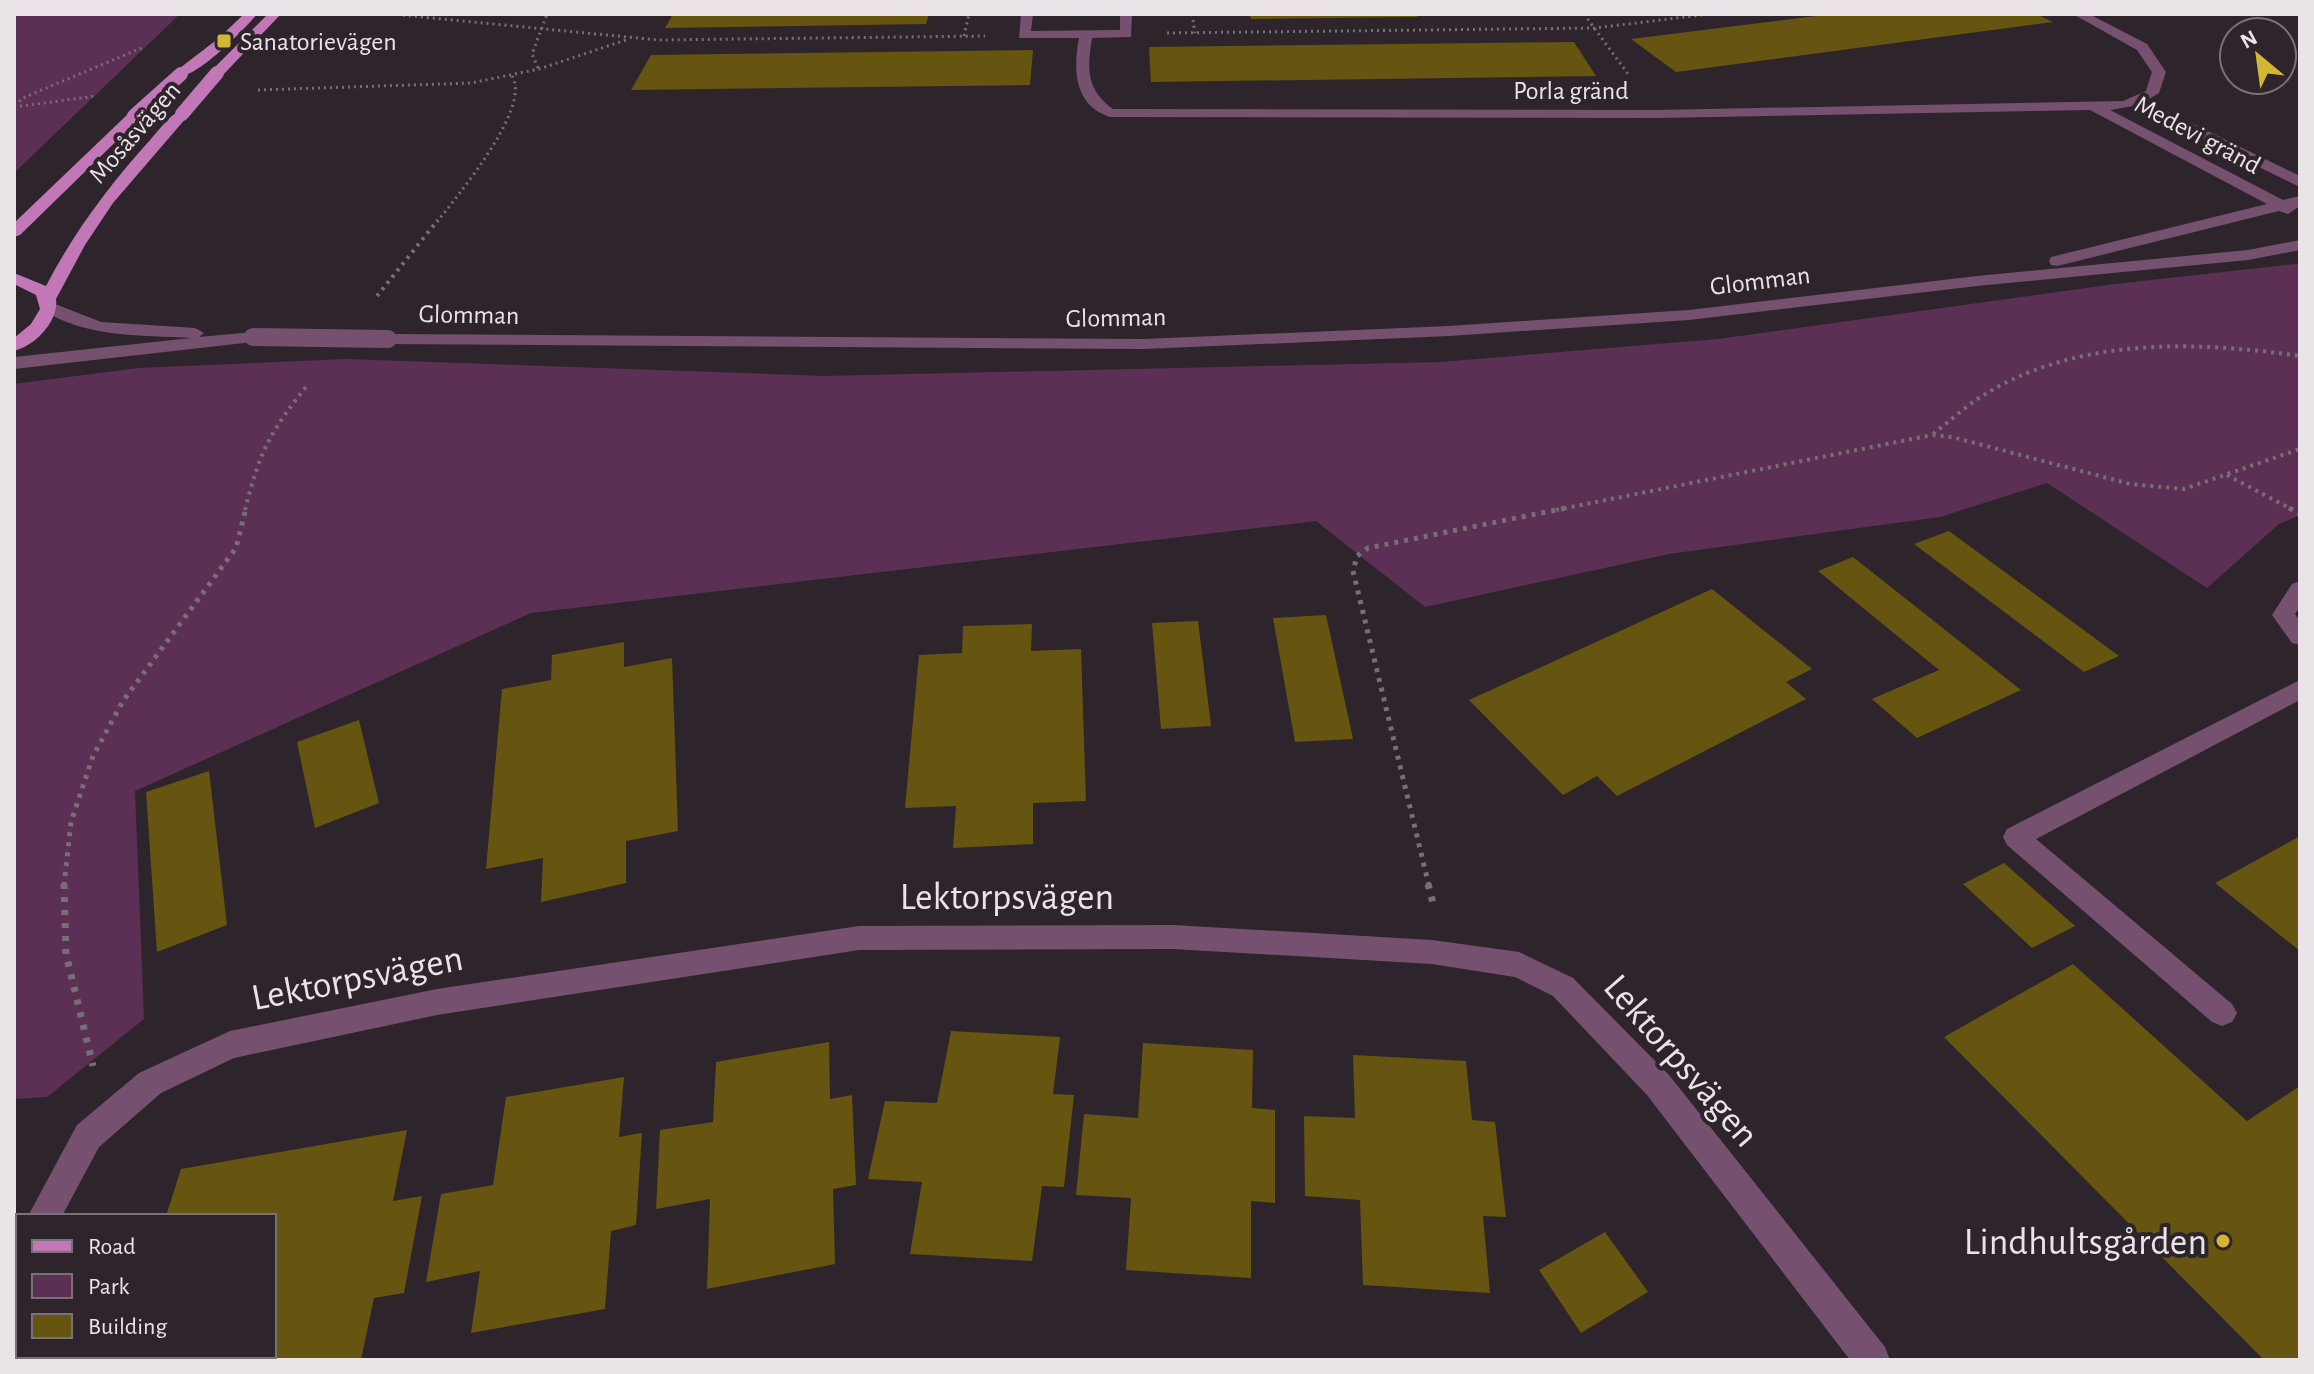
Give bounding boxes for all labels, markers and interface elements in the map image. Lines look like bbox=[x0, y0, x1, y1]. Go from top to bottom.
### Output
north arrow bbox=[2218, 16, 2298, 96]
text: N bbox=[2237, 26, 2261, 53]
place label: Sanatorievägen bbox=[240, 29, 397, 55]
marker: Sanatorievägen bbox=[215, 32, 233, 50]
street label: Mosåsvägen bbox=[84, 77, 185, 188]
street label: Porla gränd bbox=[1513, 78, 1629, 104]
street label: Medevi gränd bbox=[2130, 91, 2265, 179]
street label: Glomman bbox=[1709, 262, 1812, 300]
street label: Glomman bbox=[418, 301, 520, 329]
street label: Glomman bbox=[1065, 304, 1167, 332]
street label: Lektorpsvägen bbox=[900, 879, 1114, 917]
street label: Lektorpsvägen bbox=[249, 940, 466, 1018]
street label: Lektorpsvägen bbox=[1596, 968, 1765, 1155]
legend bbox=[16, 1214, 276, 1358]
place label: Lindhultsgården bbox=[1964, 1224, 2207, 1262]
marker: Lindhultsgården bbox=[2214, 1232, 2232, 1250]
text: Road bbox=[88, 1235, 136, 1259]
text: Park bbox=[88, 1275, 129, 1299]
text: Building bbox=[88, 1315, 167, 1339]

